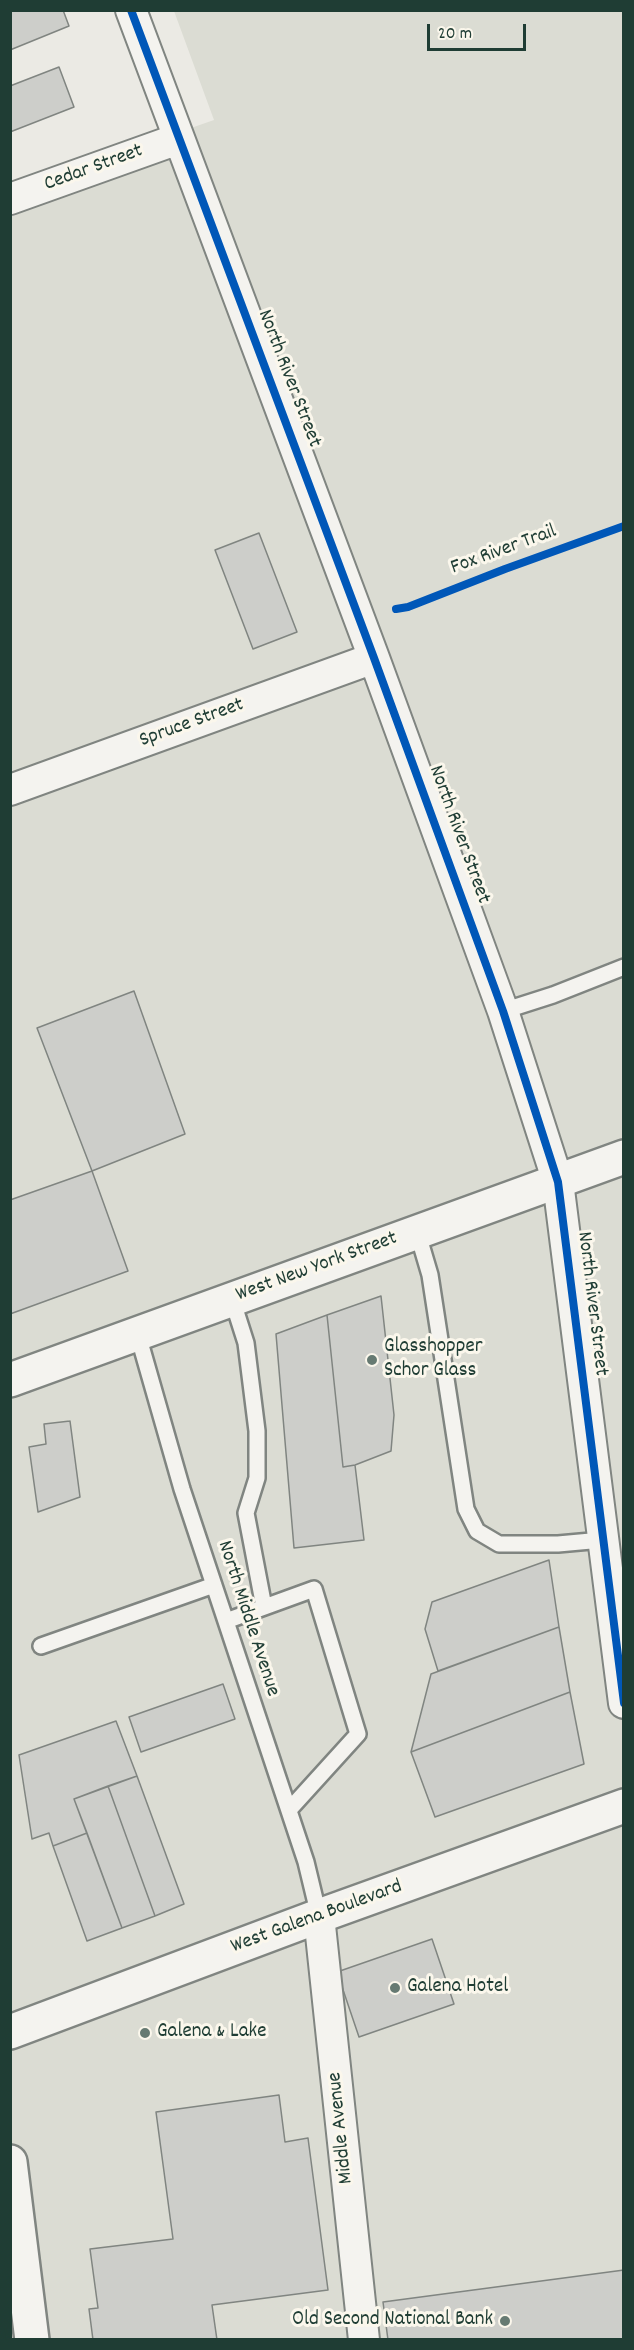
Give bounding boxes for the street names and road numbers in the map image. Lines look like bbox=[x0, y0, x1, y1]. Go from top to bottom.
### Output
street label: Cedar Street bbox=[41, 140, 147, 198]
street label: North River Street bbox=[250, 307, 326, 451]
street label: Fox River Trail bbox=[448, 520, 560, 582]
street label: Spruce Street bbox=[136, 693, 248, 755]
street label: North River Street bbox=[421, 762, 495, 908]
street label: West New York Street bbox=[233, 1227, 401, 1309]
street label: North River Street bbox=[570, 1230, 612, 1378]
street label: North Middle Avenue bbox=[210, 1538, 284, 1700]
street label: West Galena Boulevard bbox=[228, 1875, 406, 1961]
street label: Middle Avenue bbox=[324, 2071, 360, 2185]

